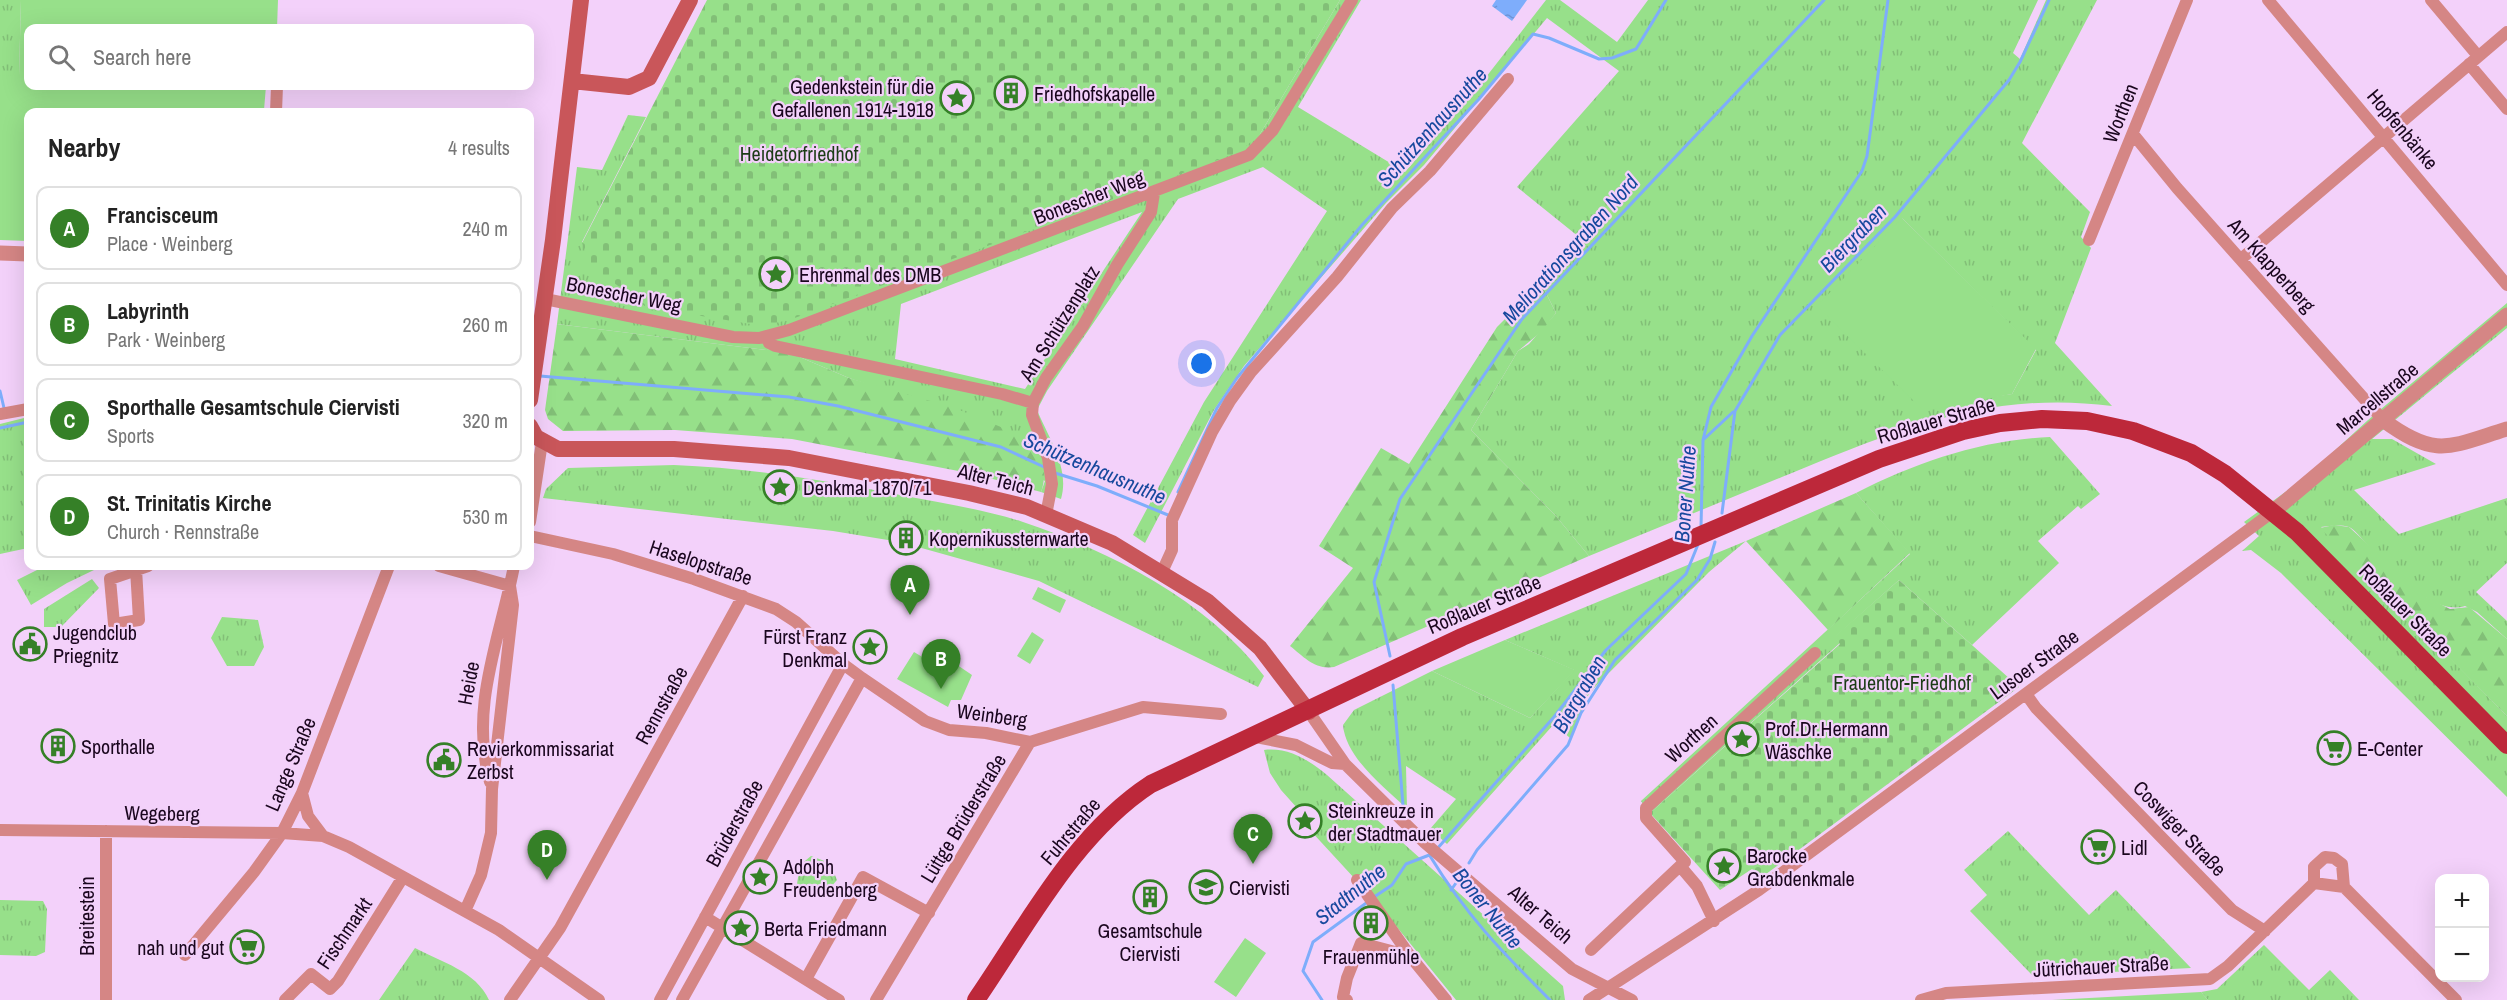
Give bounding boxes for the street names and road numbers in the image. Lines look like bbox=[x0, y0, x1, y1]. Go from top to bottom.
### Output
street label: Worthen bbox=[2096, 79, 2144, 147]
street label: Hopfenbänke bbox=[2361, 83, 2445, 175]
street label: Bonescher Weg bbox=[1030, 164, 1148, 230]
street label: Am Klapperberg bbox=[2222, 211, 2322, 318]
street label: Am Schützenplatz bbox=[1012, 260, 1105, 387]
street label: Bonescher Weg bbox=[564, 270, 684, 318]
street label: Marcellstraße bbox=[2330, 356, 2424, 440]
street label: Roßlauer Straße bbox=[1874, 390, 1998, 450]
street label: Alter Teich bbox=[954, 456, 1037, 501]
street label: Haselopstraße bbox=[646, 533, 756, 591]
street label: Roßlauer Straße bbox=[2354, 558, 2458, 662]
street label: Roßlauer Straße bbox=[1423, 568, 1545, 640]
street label: Lusoer Straße bbox=[1984, 623, 2084, 705]
street label: Heide bbox=[451, 659, 485, 707]
street label: Rennstraße bbox=[628, 661, 694, 749]
street label: Weinberg bbox=[955, 697, 1029, 733]
street label: Worthen bbox=[1659, 707, 1723, 769]
street label: Lange Straße bbox=[258, 713, 322, 815]
street label: Lüttge Brüderstraße bbox=[914, 749, 1012, 887]
street label: Coswiger Straße bbox=[2128, 774, 2232, 882]
street label: Brüderstraße bbox=[699, 775, 769, 871]
street label: Fuhrstraße bbox=[1034, 792, 1106, 870]
street label: Wegeberg bbox=[124, 799, 200, 827]
street label: Breitestein bbox=[73, 876, 100, 956]
street label: Alter Teich bbox=[1502, 878, 1579, 950]
street label: Fischmarkt bbox=[310, 891, 378, 974]
street label: Jütrichauer Straße bbox=[2032, 949, 2170, 983]

